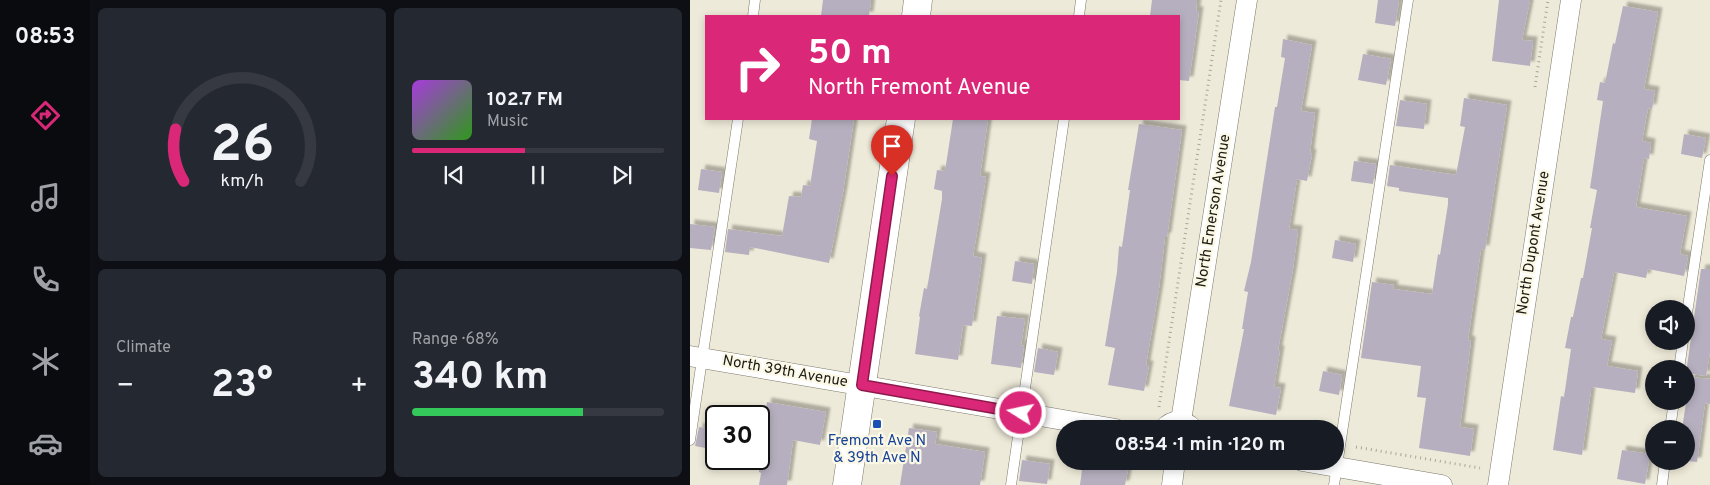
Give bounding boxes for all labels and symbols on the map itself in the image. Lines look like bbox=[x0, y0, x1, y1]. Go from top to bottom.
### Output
pin bbox=[871, 125, 913, 176]
street label: North Emerson Avenue bbox=[1193, 133, 1235, 289]
street label: North Dupont Avenue bbox=[1513, 170, 1555, 316]
street label: North 39th Avenue bbox=[721, 352, 849, 392]
position arrow bbox=[994, 386, 1046, 438]
speed limit sign: 30 bbox=[705, 405, 770, 470]
marker: Fremont Ave N & 39th Ave N bbox=[871, 418, 883, 430]
place label: Fremont Ave N & 39th Ave N bbox=[828, 432, 926, 468]

